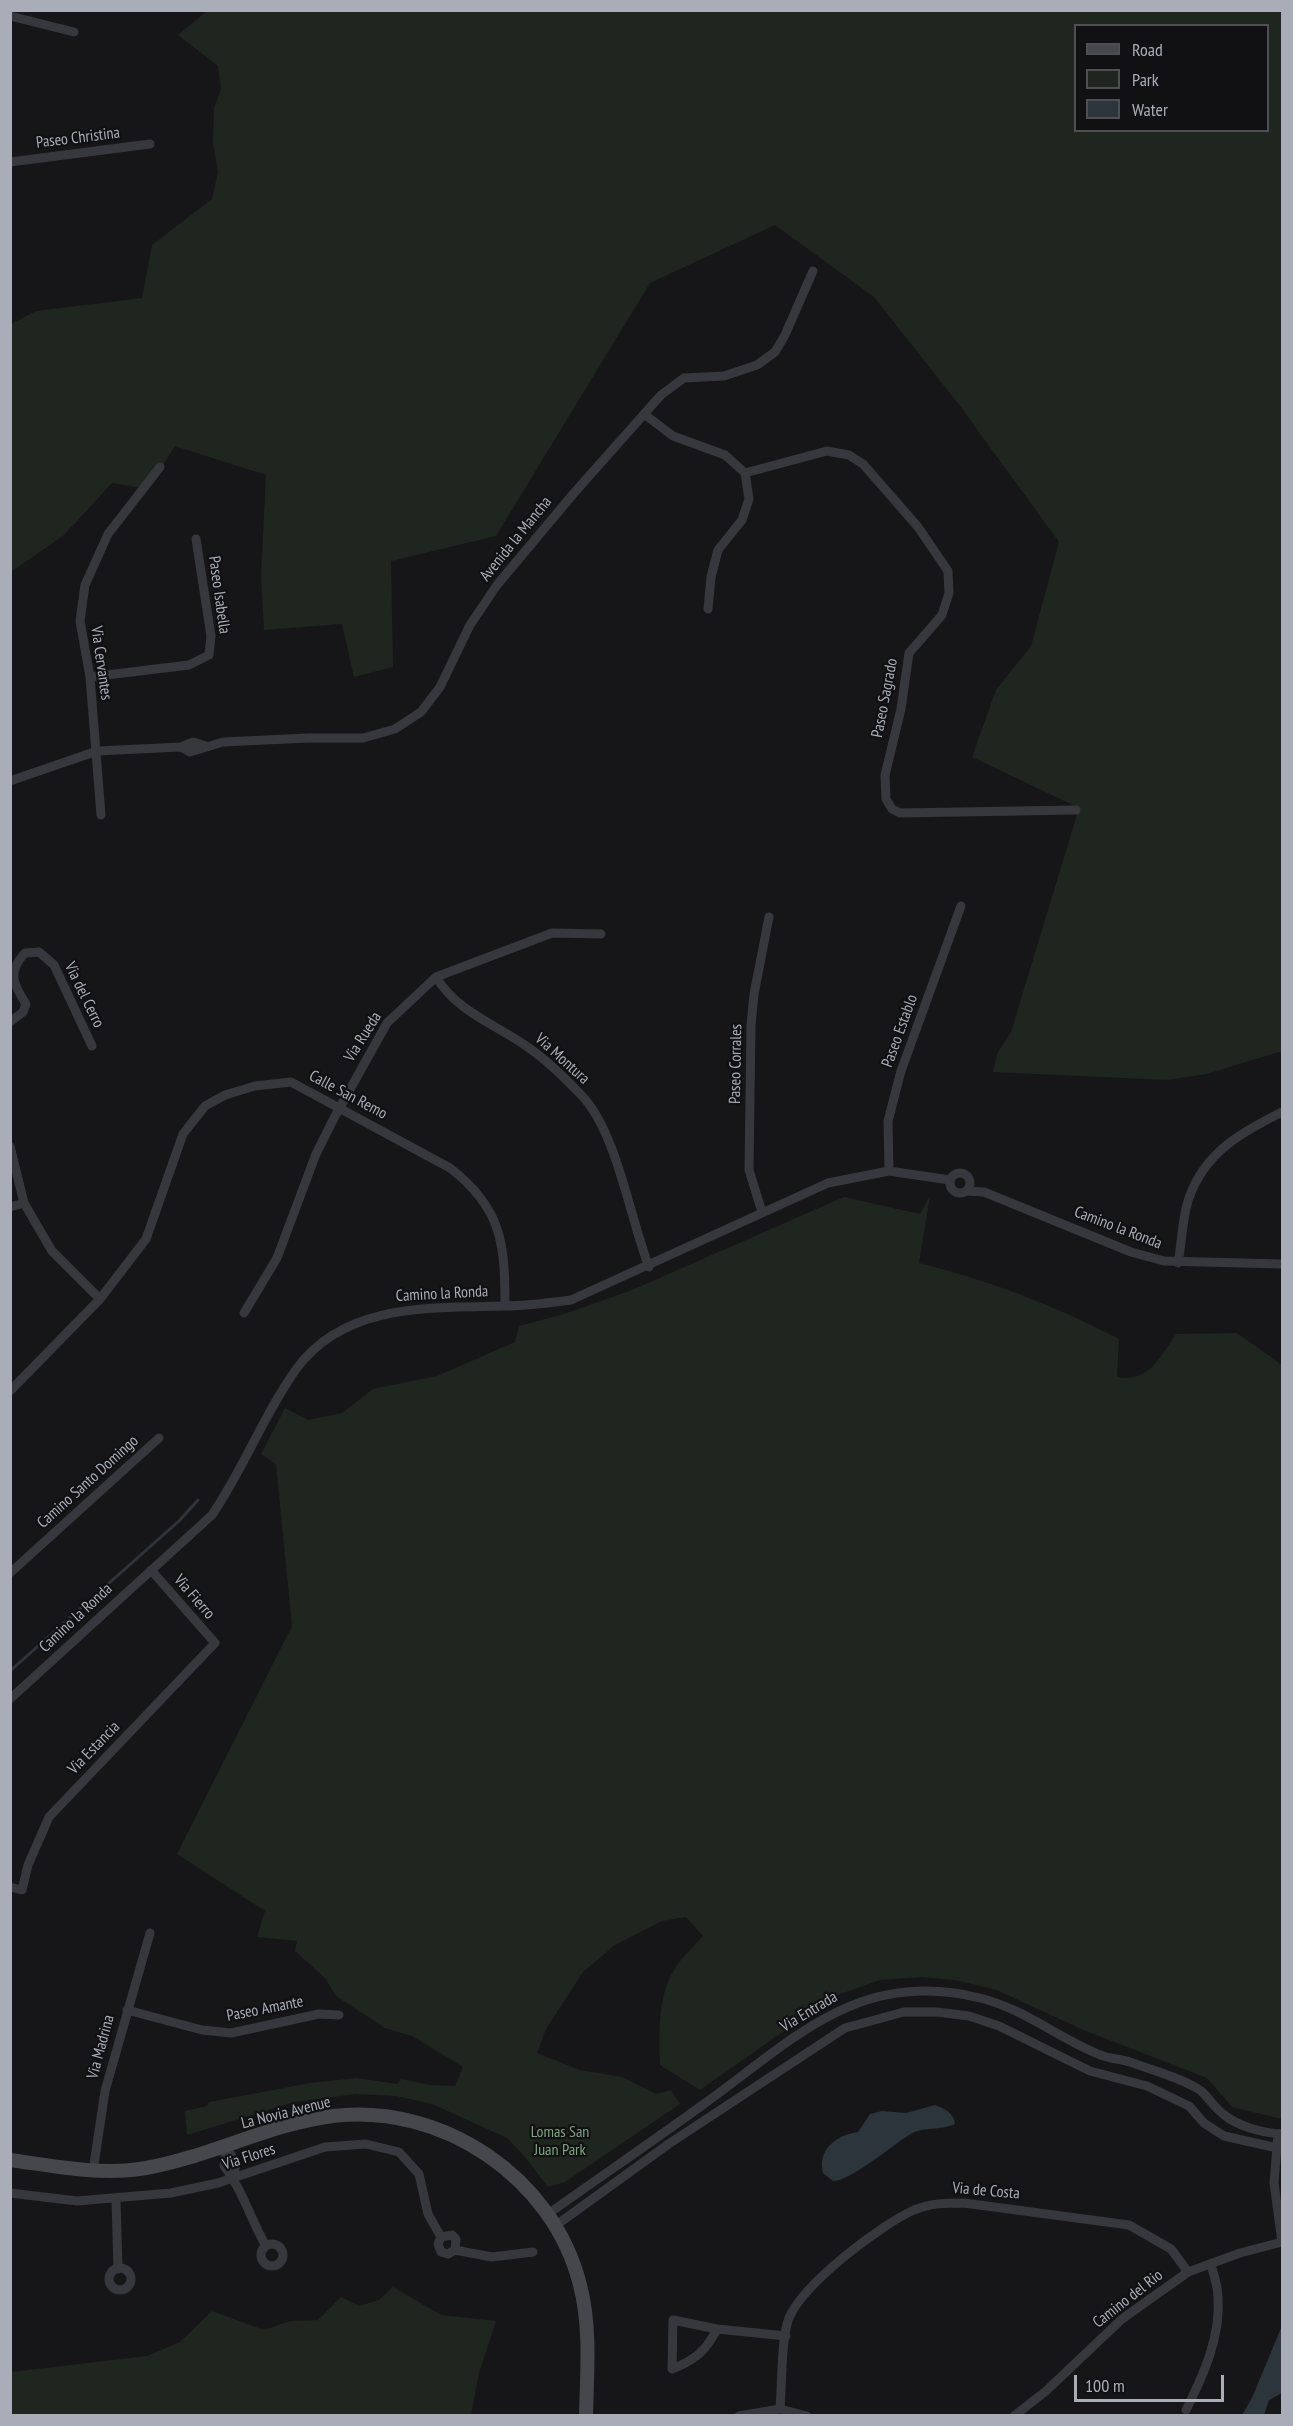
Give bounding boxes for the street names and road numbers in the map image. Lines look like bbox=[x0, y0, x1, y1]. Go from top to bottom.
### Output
street label: Paseo Christina bbox=[35, 123, 121, 153]
street label: Avenida la Mancha bbox=[476, 493, 556, 585]
street label: Paseo Isabella bbox=[204, 555, 234, 635]
street label: Via Cervantes bbox=[86, 625, 116, 701]
street label: Paseo Sagrado bbox=[868, 657, 902, 739]
street label: Via del Cerro bbox=[60, 959, 108, 1031]
street label: Paseo Establo bbox=[878, 992, 922, 1070]
street label: Via Rueda bbox=[340, 1008, 386, 1066]
street label: Paseo Corrales bbox=[726, 1024, 746, 1104]
street label: Via Montura bbox=[531, 1029, 593, 1089]
street label: Calle San Remo bbox=[306, 1066, 390, 1124]
street label: Camino la Ronda bbox=[1071, 1202, 1165, 1254]
street label: Camino la Ronda bbox=[395, 1282, 489, 1306]
street label: Camino Santo Domingo bbox=[33, 1431, 143, 1533]
street label: Via Fierro bbox=[169, 1571, 219, 1623]
street label: Camino la Ronda bbox=[36, 1579, 116, 1657]
street label: Via Estancia bbox=[64, 1717, 124, 1779]
street label: Via Entrada bbox=[777, 1988, 841, 2036]
street label: Paseo Amante bbox=[225, 1992, 305, 2026]
street label: Via Madrina bbox=[83, 2013, 119, 2081]
street label: La Novia Avenue bbox=[239, 2093, 333, 2133]
street label: Via Flores bbox=[220, 2139, 278, 2175]
street label: Via de Costa bbox=[951, 2178, 1021, 2204]
street label: Camino del Rio bbox=[1089, 2266, 1167, 2332]

